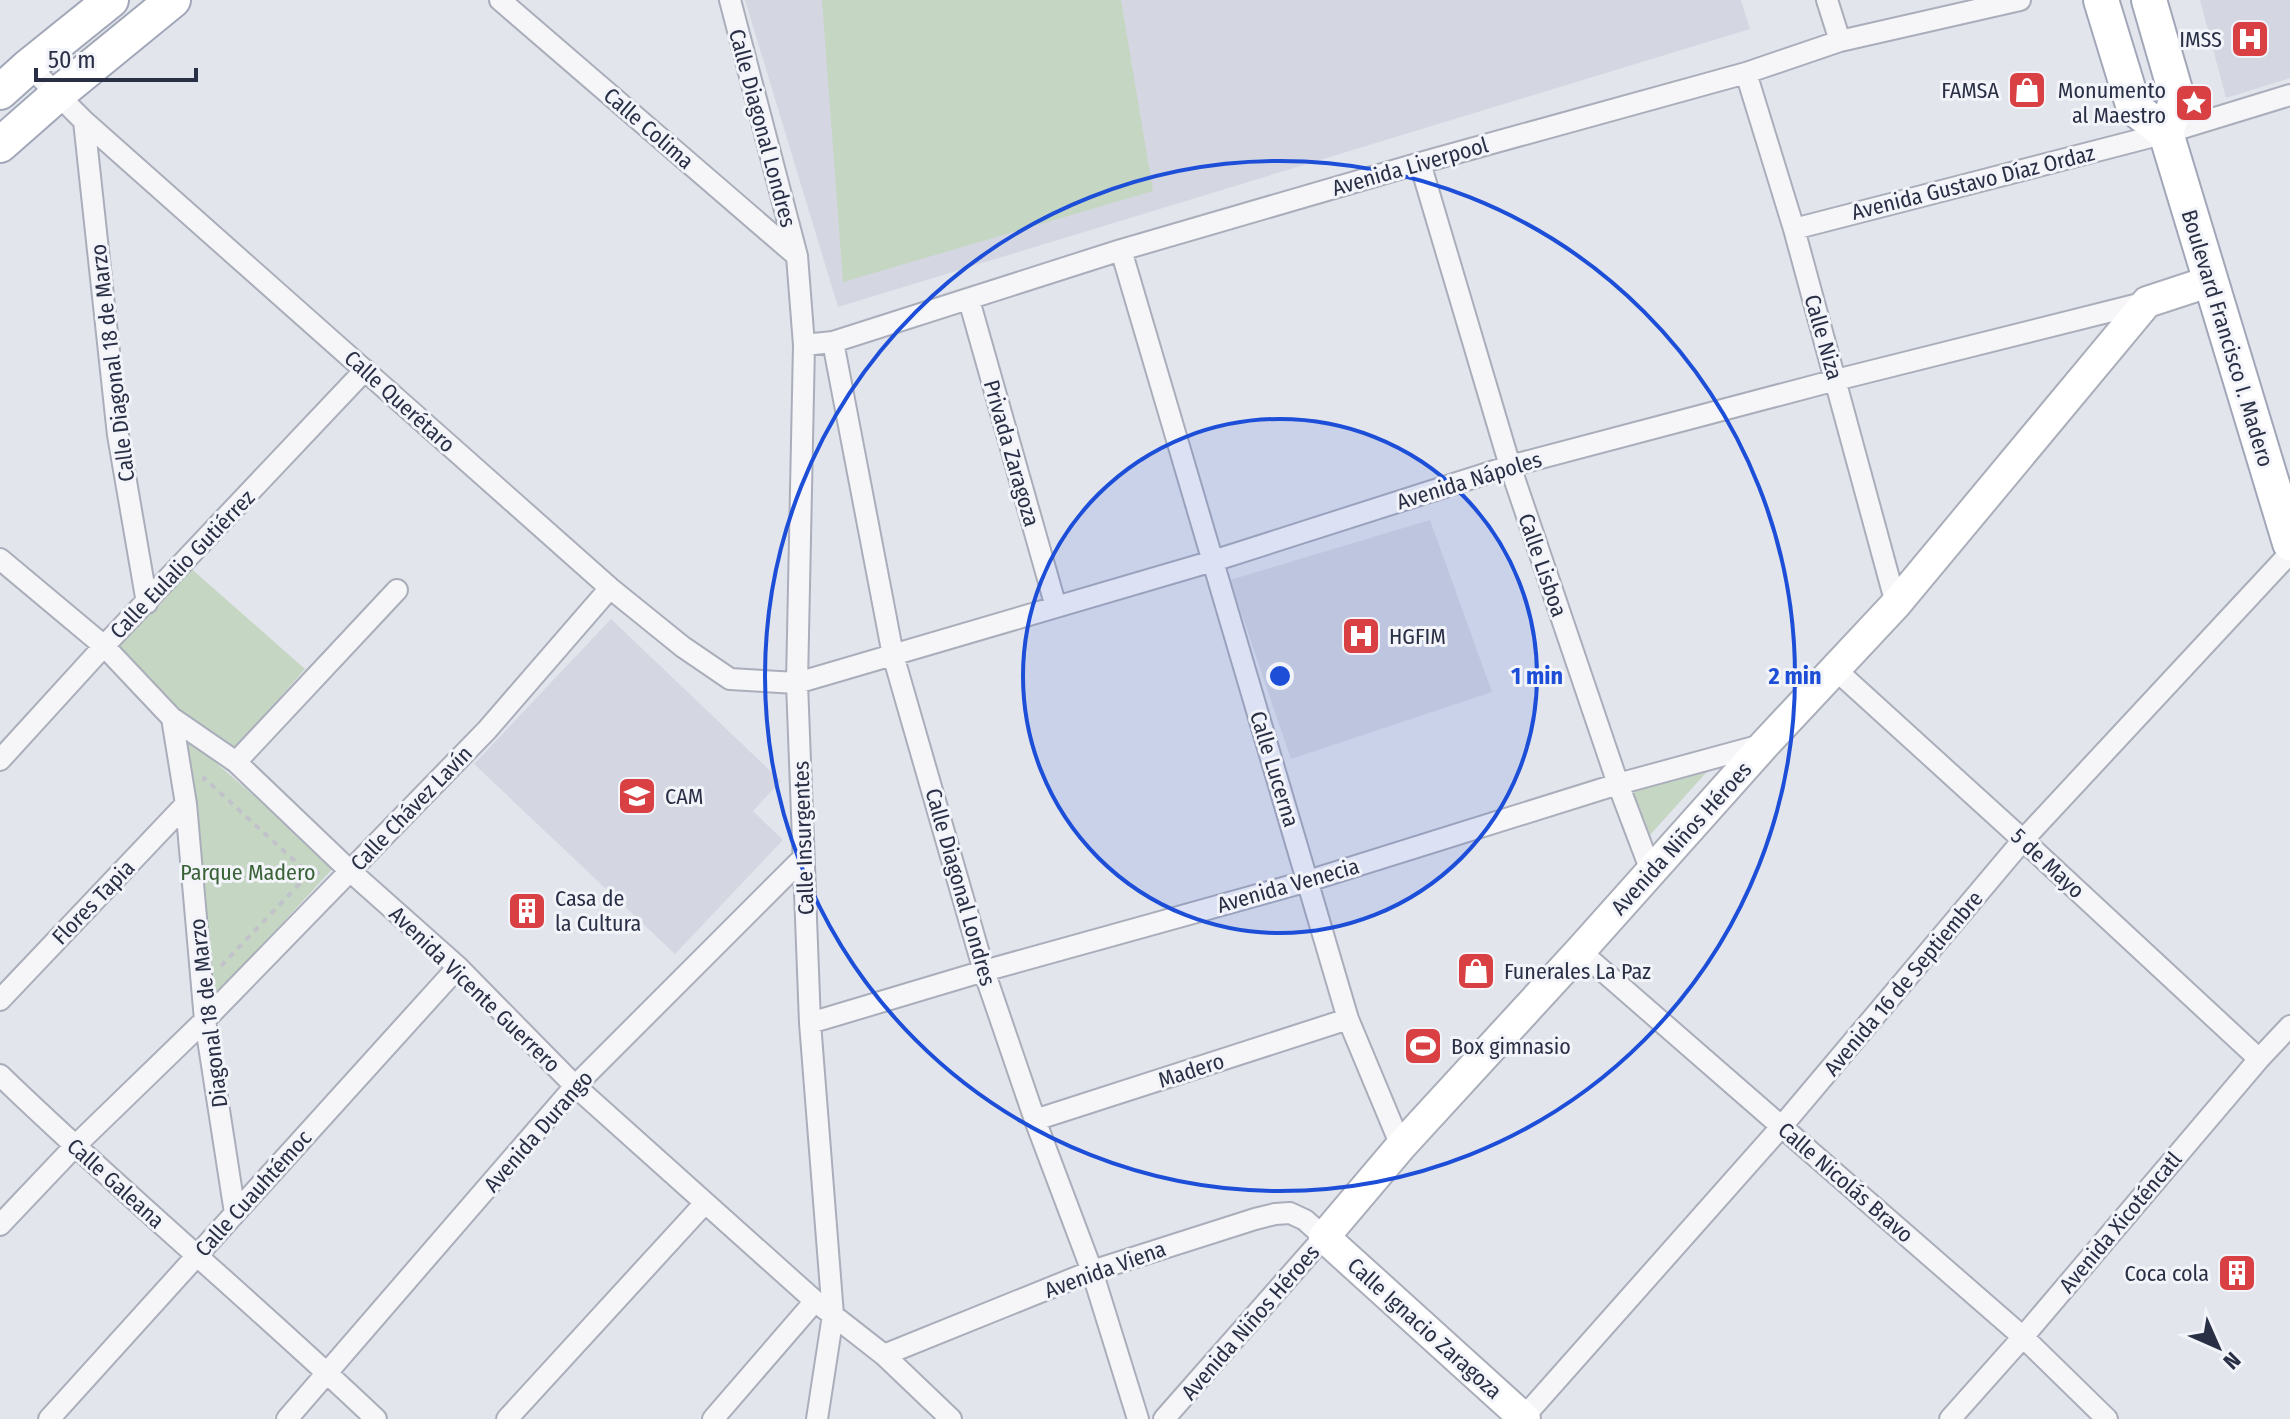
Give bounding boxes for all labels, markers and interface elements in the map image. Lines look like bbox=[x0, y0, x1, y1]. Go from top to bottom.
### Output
hospital icon: IMSS bbox=[2229, 18, 2271, 60]
street label: Calle Diagonal Londres bbox=[723, 26, 802, 230]
place label: IMSS bbox=[2179, 26, 2222, 53]
scale bar bbox=[36, 32, 196, 82]
text: 50 m bbox=[48, 46, 96, 74]
shop icon: FAMSA bbox=[2006, 69, 2048, 111]
place label: FAMSA bbox=[1941, 77, 1999, 104]
place label: Monumento al Maestro bbox=[2058, 77, 2166, 129]
street label: Calle Colima bbox=[598, 82, 699, 175]
place icon: Monumento al Maestro bbox=[2173, 82, 2215, 124]
street label: Avenida Liverpool bbox=[1329, 131, 1492, 202]
street label: Avenida Gustavo Díaz Ordaz bbox=[1849, 139, 2098, 226]
street label: Boulevard Francisco I. Madero bbox=[2176, 206, 2280, 470]
street label: Calle Diagonal 18 de Marzo bbox=[85, 243, 140, 483]
street label: Calle Niza bbox=[1799, 292, 1849, 383]
street label: Calle Querétaro bbox=[339, 345, 461, 458]
street label: Privada Zaragoza bbox=[978, 377, 1045, 530]
street label: Avenida Nápoles bbox=[1393, 446, 1545, 515]
street label: Calle Eulalio Gutiérrez bbox=[104, 484, 261, 645]
street label: Calle Lisboa bbox=[1512, 510, 1573, 620]
hospital icon: HGFIM bbox=[1340, 615, 1382, 657]
place label: HGFIM bbox=[1389, 623, 1446, 650]
centre of rings bbox=[1266, 662, 1294, 690]
text: 1 min bbox=[1511, 662, 1563, 690]
text: 2 min bbox=[1767, 662, 1822, 690]
street label: Calle Lucerna bbox=[1244, 708, 1305, 830]
street label: Calle Chávez Lavín bbox=[345, 740, 478, 876]
street label: Avenida Niños Héroes bbox=[1606, 756, 1757, 920]
street label: Calle Insurgentes bbox=[787, 760, 820, 916]
school or university icon: CAM bbox=[616, 775, 658, 817]
place label: CAM bbox=[665, 783, 703, 810]
street label: Calle Diagonal Londres bbox=[919, 785, 1002, 989]
street label: 5 de Mayo bbox=[2005, 823, 2090, 904]
street label: Avenida Venecia bbox=[1214, 852, 1362, 919]
street label: Flores Tapia bbox=[46, 854, 140, 950]
park label: Parque Madero bbox=[180, 859, 316, 886]
place label: Casa de la Cultura bbox=[555, 885, 641, 937]
street label: Avenida 16 de Septiembre bbox=[1818, 885, 1989, 1081]
building icon: Casa de la Cultura bbox=[506, 890, 548, 932]
street label: Avenida Vicente Guerrero bbox=[384, 901, 566, 1078]
street label: Diagonal 18 de Marzo bbox=[184, 917, 233, 1109]
shop icon: Funerales La Paz bbox=[1455, 950, 1497, 992]
place label: Funerales La Paz bbox=[1504, 958, 1651, 985]
sports icon: Box gimnasio bbox=[1402, 1025, 1444, 1067]
place label: Box gimnasio bbox=[1451, 1033, 1571, 1060]
street label: Madero bbox=[1155, 1047, 1228, 1094]
street label: Avenida Durango bbox=[478, 1065, 599, 1198]
street label: Calle Nicolás Bravo bbox=[1773, 1116, 1919, 1248]
street label: Calle Cuauhtémoc bbox=[190, 1124, 318, 1262]
street label: Calle Galeana bbox=[61, 1133, 170, 1234]
street label: Avenida Xicoténcatl bbox=[2053, 1146, 2187, 1298]
street label: Avenida Viena bbox=[1041, 1235, 1169, 1304]
street label: Avenida Niños Héroes bbox=[1176, 1239, 1325, 1405]
street label: Calle Ignacio Zaragoza bbox=[1342, 1252, 1507, 1405]
building icon: Coca cola bbox=[2216, 1252, 2258, 1294]
place label: Coca cola bbox=[2124, 1260, 2209, 1287]
north arrow bbox=[2178, 1307, 2258, 1387]
text: N bbox=[2218, 1347, 2246, 1375]

